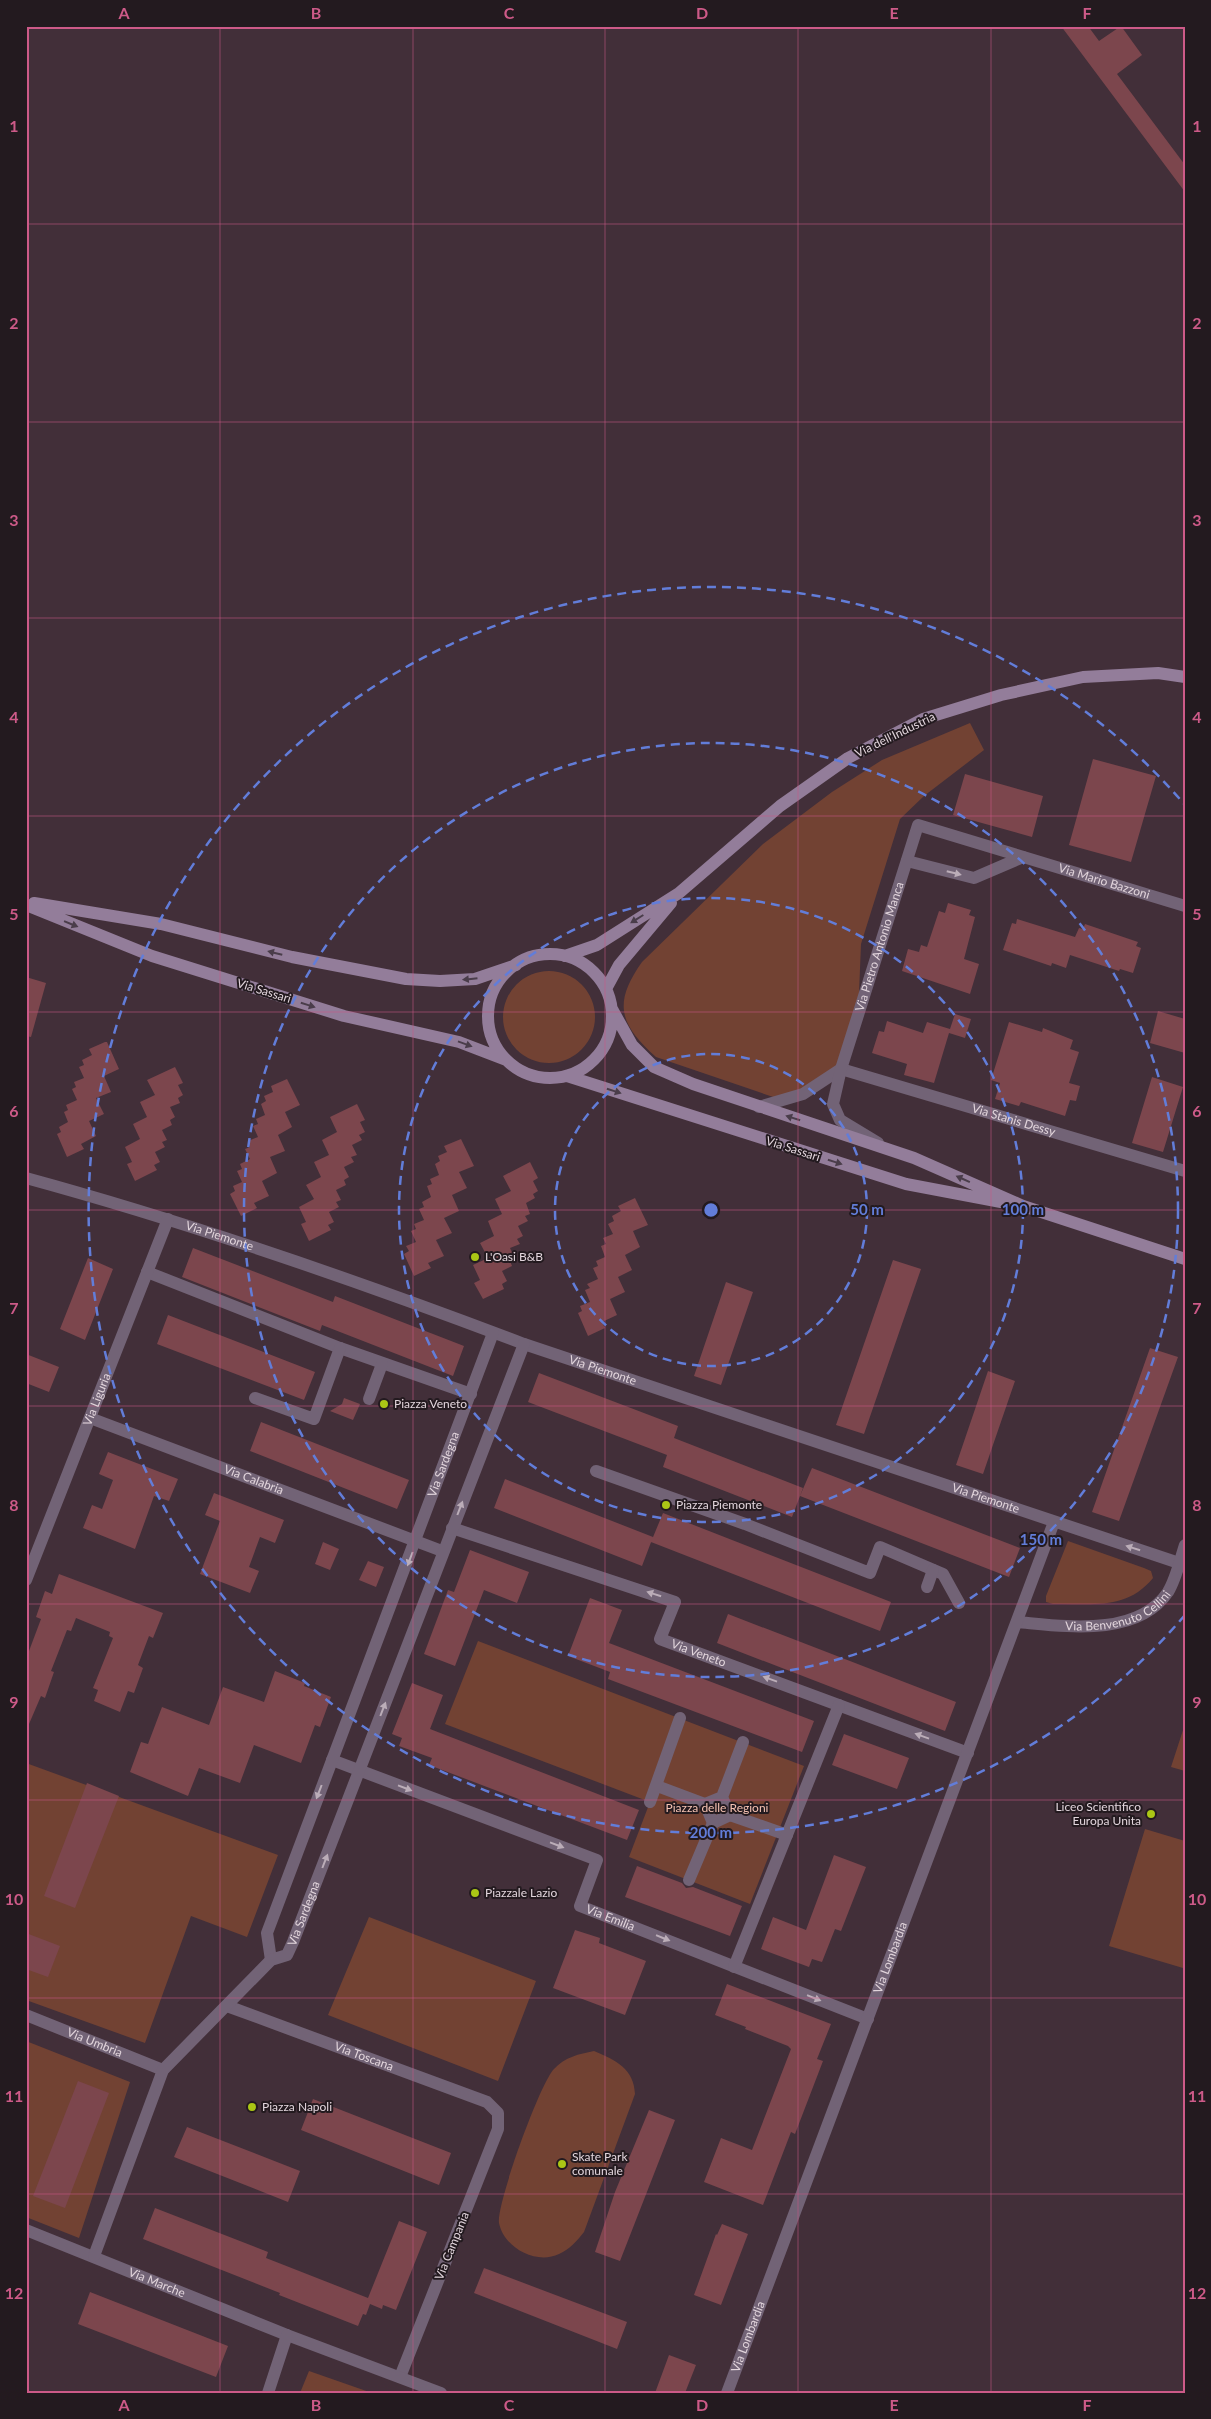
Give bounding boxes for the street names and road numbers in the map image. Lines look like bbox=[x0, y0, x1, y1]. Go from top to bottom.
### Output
street label: Via dell'Industria bbox=[852, 709, 937, 760]
street label: Via Mario Bazzoni bbox=[1057, 860, 1152, 902]
street label: Via Pietro Antonio Manca bbox=[852, 880, 907, 1013]
street label: Via Sassari bbox=[235, 975, 293, 1006]
street label: Via Stanis Dessy bbox=[970, 1100, 1058, 1139]
street label: Via Sassari bbox=[764, 1133, 822, 1164]
street label: Via Piemonte bbox=[184, 1218, 255, 1254]
street label: Via Piemonte bbox=[567, 1352, 639, 1388]
street label: Via Liguria bbox=[79, 1371, 114, 1428]
street label: Via Sardegna bbox=[424, 1429, 462, 1499]
street label: Via Calabria bbox=[222, 1461, 286, 1498]
street label: Via Piemonte bbox=[950, 1480, 1022, 1516]
street label: Via Benvenuto Cellini bbox=[1065, 1587, 1174, 1633]
street label: Via Veneto bbox=[669, 1636, 728, 1670]
street label: Via Sardegna bbox=[284, 1879, 323, 1948]
street label: Via Emilia bbox=[584, 1901, 637, 1934]
street label: Via Lombardia bbox=[870, 1920, 910, 1995]
street label: Via Umbria bbox=[65, 2024, 125, 2060]
street label: Via Toscana bbox=[333, 2038, 396, 2074]
street label: Via Campania bbox=[431, 2210, 472, 2282]
street label: Via Marche bbox=[126, 2264, 188, 2300]
street label: Via Lombardia bbox=[727, 2299, 768, 2374]

